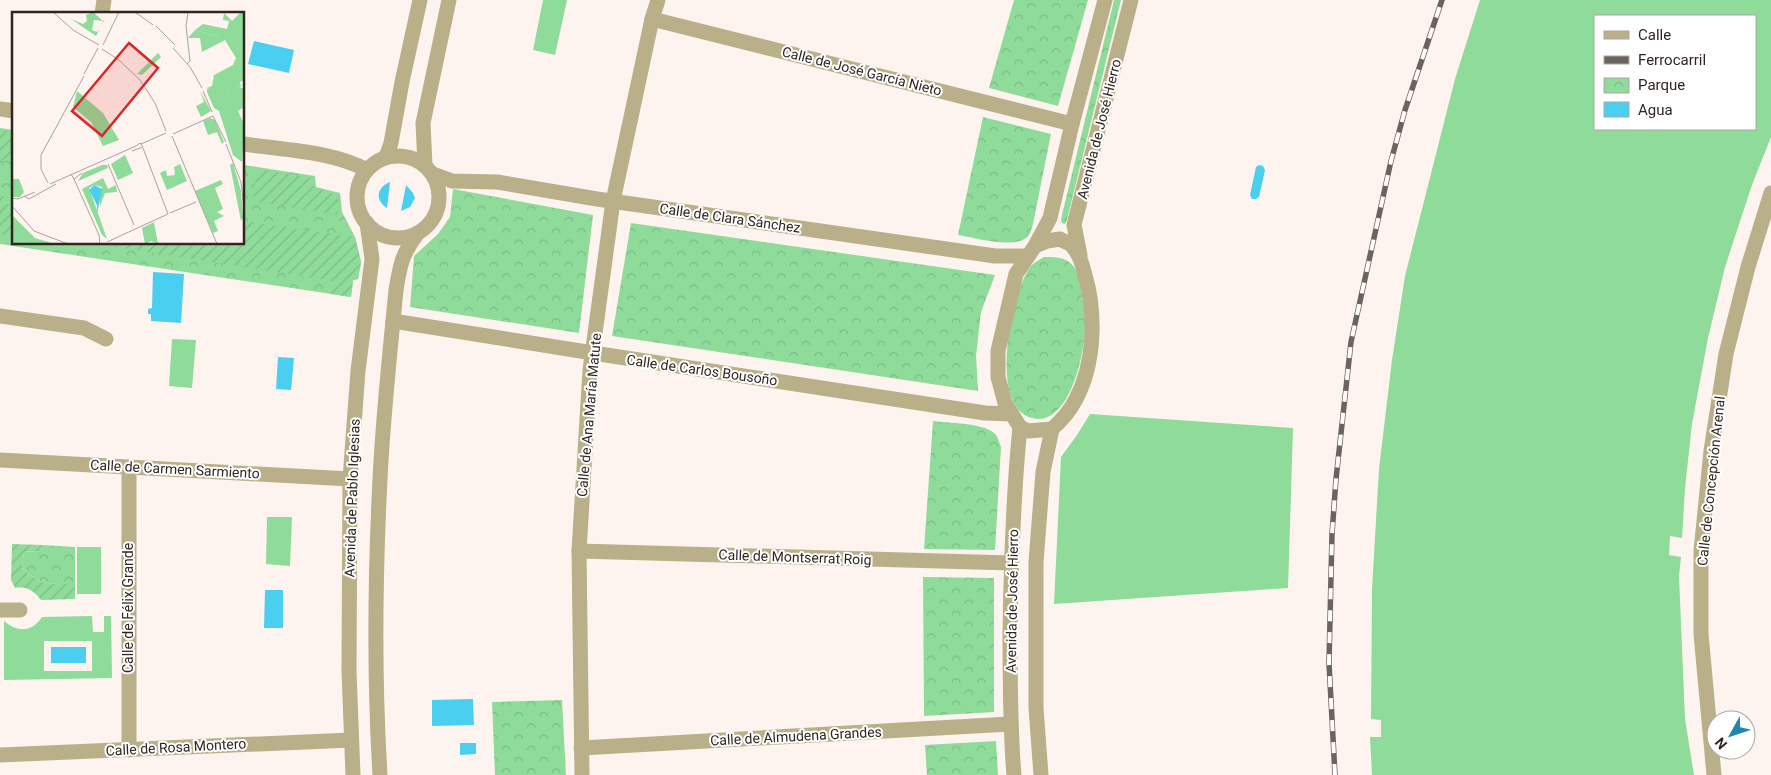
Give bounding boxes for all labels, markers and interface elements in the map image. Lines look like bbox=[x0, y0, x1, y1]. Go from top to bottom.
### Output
inset map bbox=[12, 12, 245, 245]
legend bbox=[1594, 15, 1756, 130]
text: Calle bbox=[1638, 26, 1671, 44]
street label: Calle de José García Nieto bbox=[781, 43, 943, 99]
text: Ferrocarril bbox=[1638, 51, 1706, 69]
street label: Avenida de José Hierro bbox=[1074, 57, 1124, 201]
text: Parque bbox=[1638, 76, 1685, 94]
text: Agua bbox=[1638, 101, 1673, 119]
street label: Calle de Clara Sánchez bbox=[659, 200, 801, 236]
street label: Calle de Ana María Matute bbox=[574, 332, 604, 498]
street label: Calle de Carlos Bousoño bbox=[626, 351, 778, 389]
street label: Calle de Concepción Arenal bbox=[1694, 395, 1728, 567]
street label: Avenida de Pablo Iglesias bbox=[341, 418, 363, 578]
street label: Calle de Carmen Sarmiento bbox=[90, 457, 260, 481]
street label: Avenida de José Hierro bbox=[1003, 529, 1021, 673]
street label: Calle de Félix Grande bbox=[120, 543, 136, 673]
street label: Calle de Montserrat Roig bbox=[718, 546, 872, 568]
north arrow bbox=[1706, 710, 1756, 760]
street label: Calle de Almudena Grandes bbox=[710, 724, 882, 748]
text: N bbox=[1712, 734, 1730, 752]
street label: Calle de Rosa Montero bbox=[105, 735, 247, 759]

